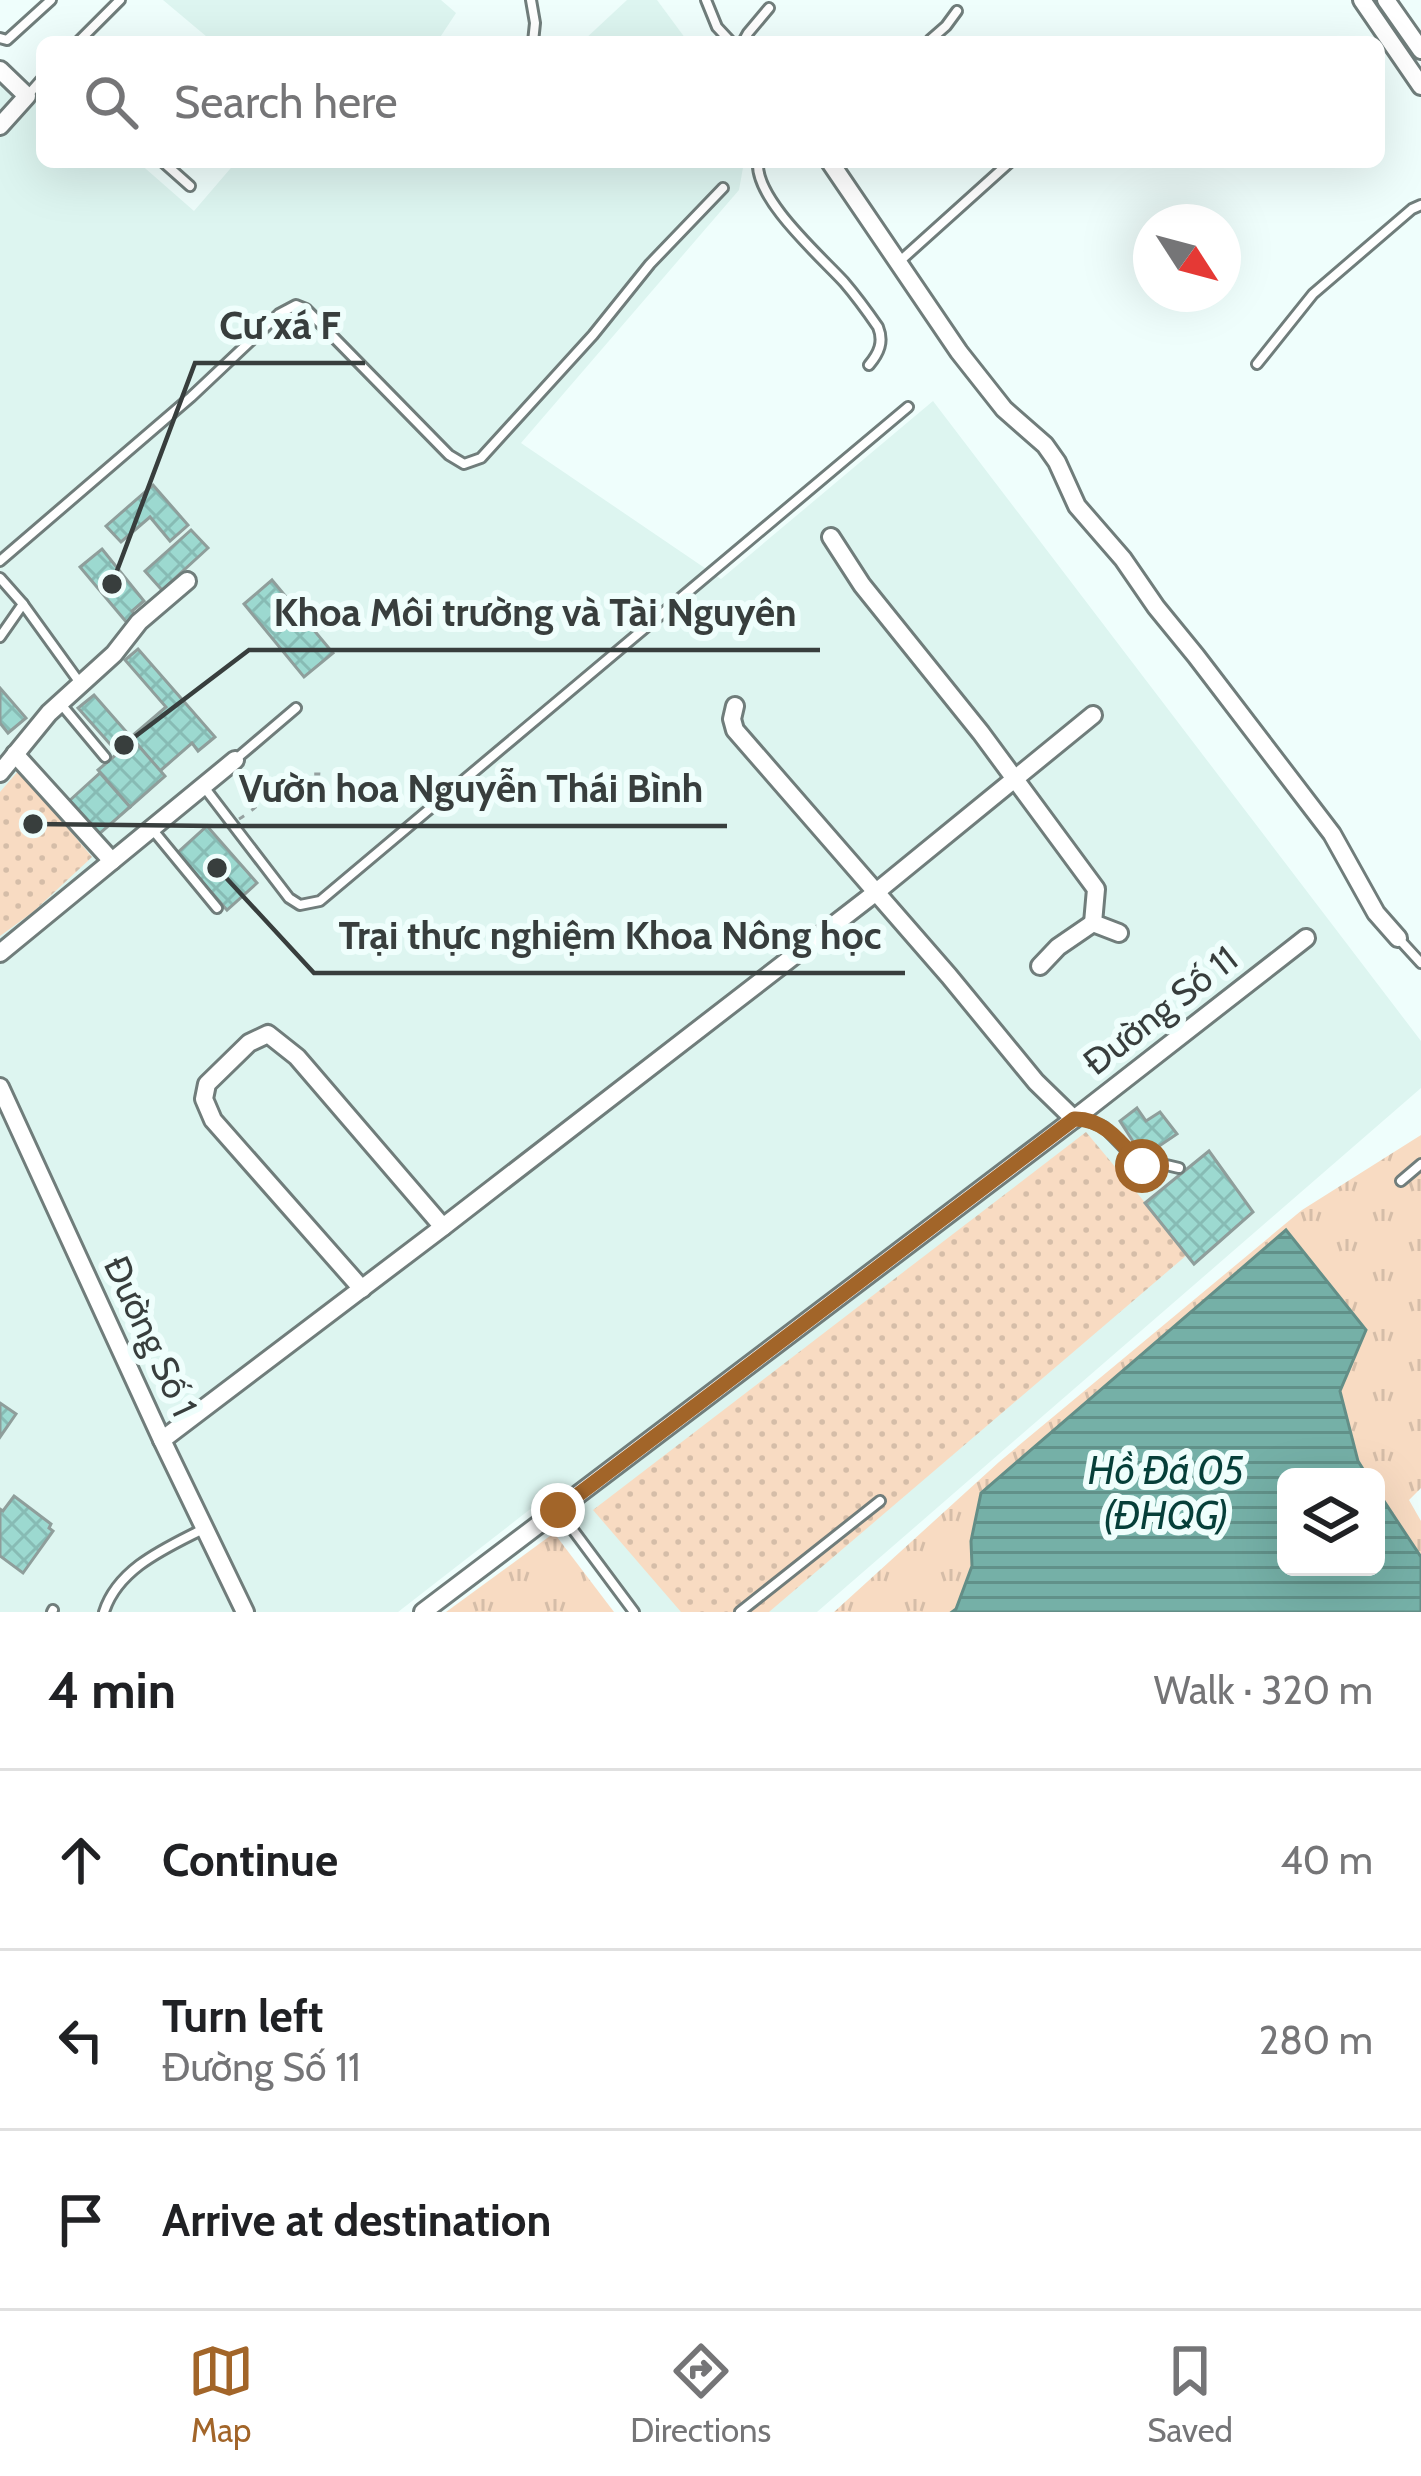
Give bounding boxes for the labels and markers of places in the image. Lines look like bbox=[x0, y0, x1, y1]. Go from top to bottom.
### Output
callout: Cư xá F bbox=[195, 288, 365, 363]
callout: Khoa Môi trường và Tài Nguyên bbox=[249, 575, 820, 650]
callout: Vườn hoa Nguyễn Thái Bình bbox=[214, 751, 727, 826]
callout: Trại thực nghiệm Khoa Nông học bbox=[314, 898, 905, 973]

